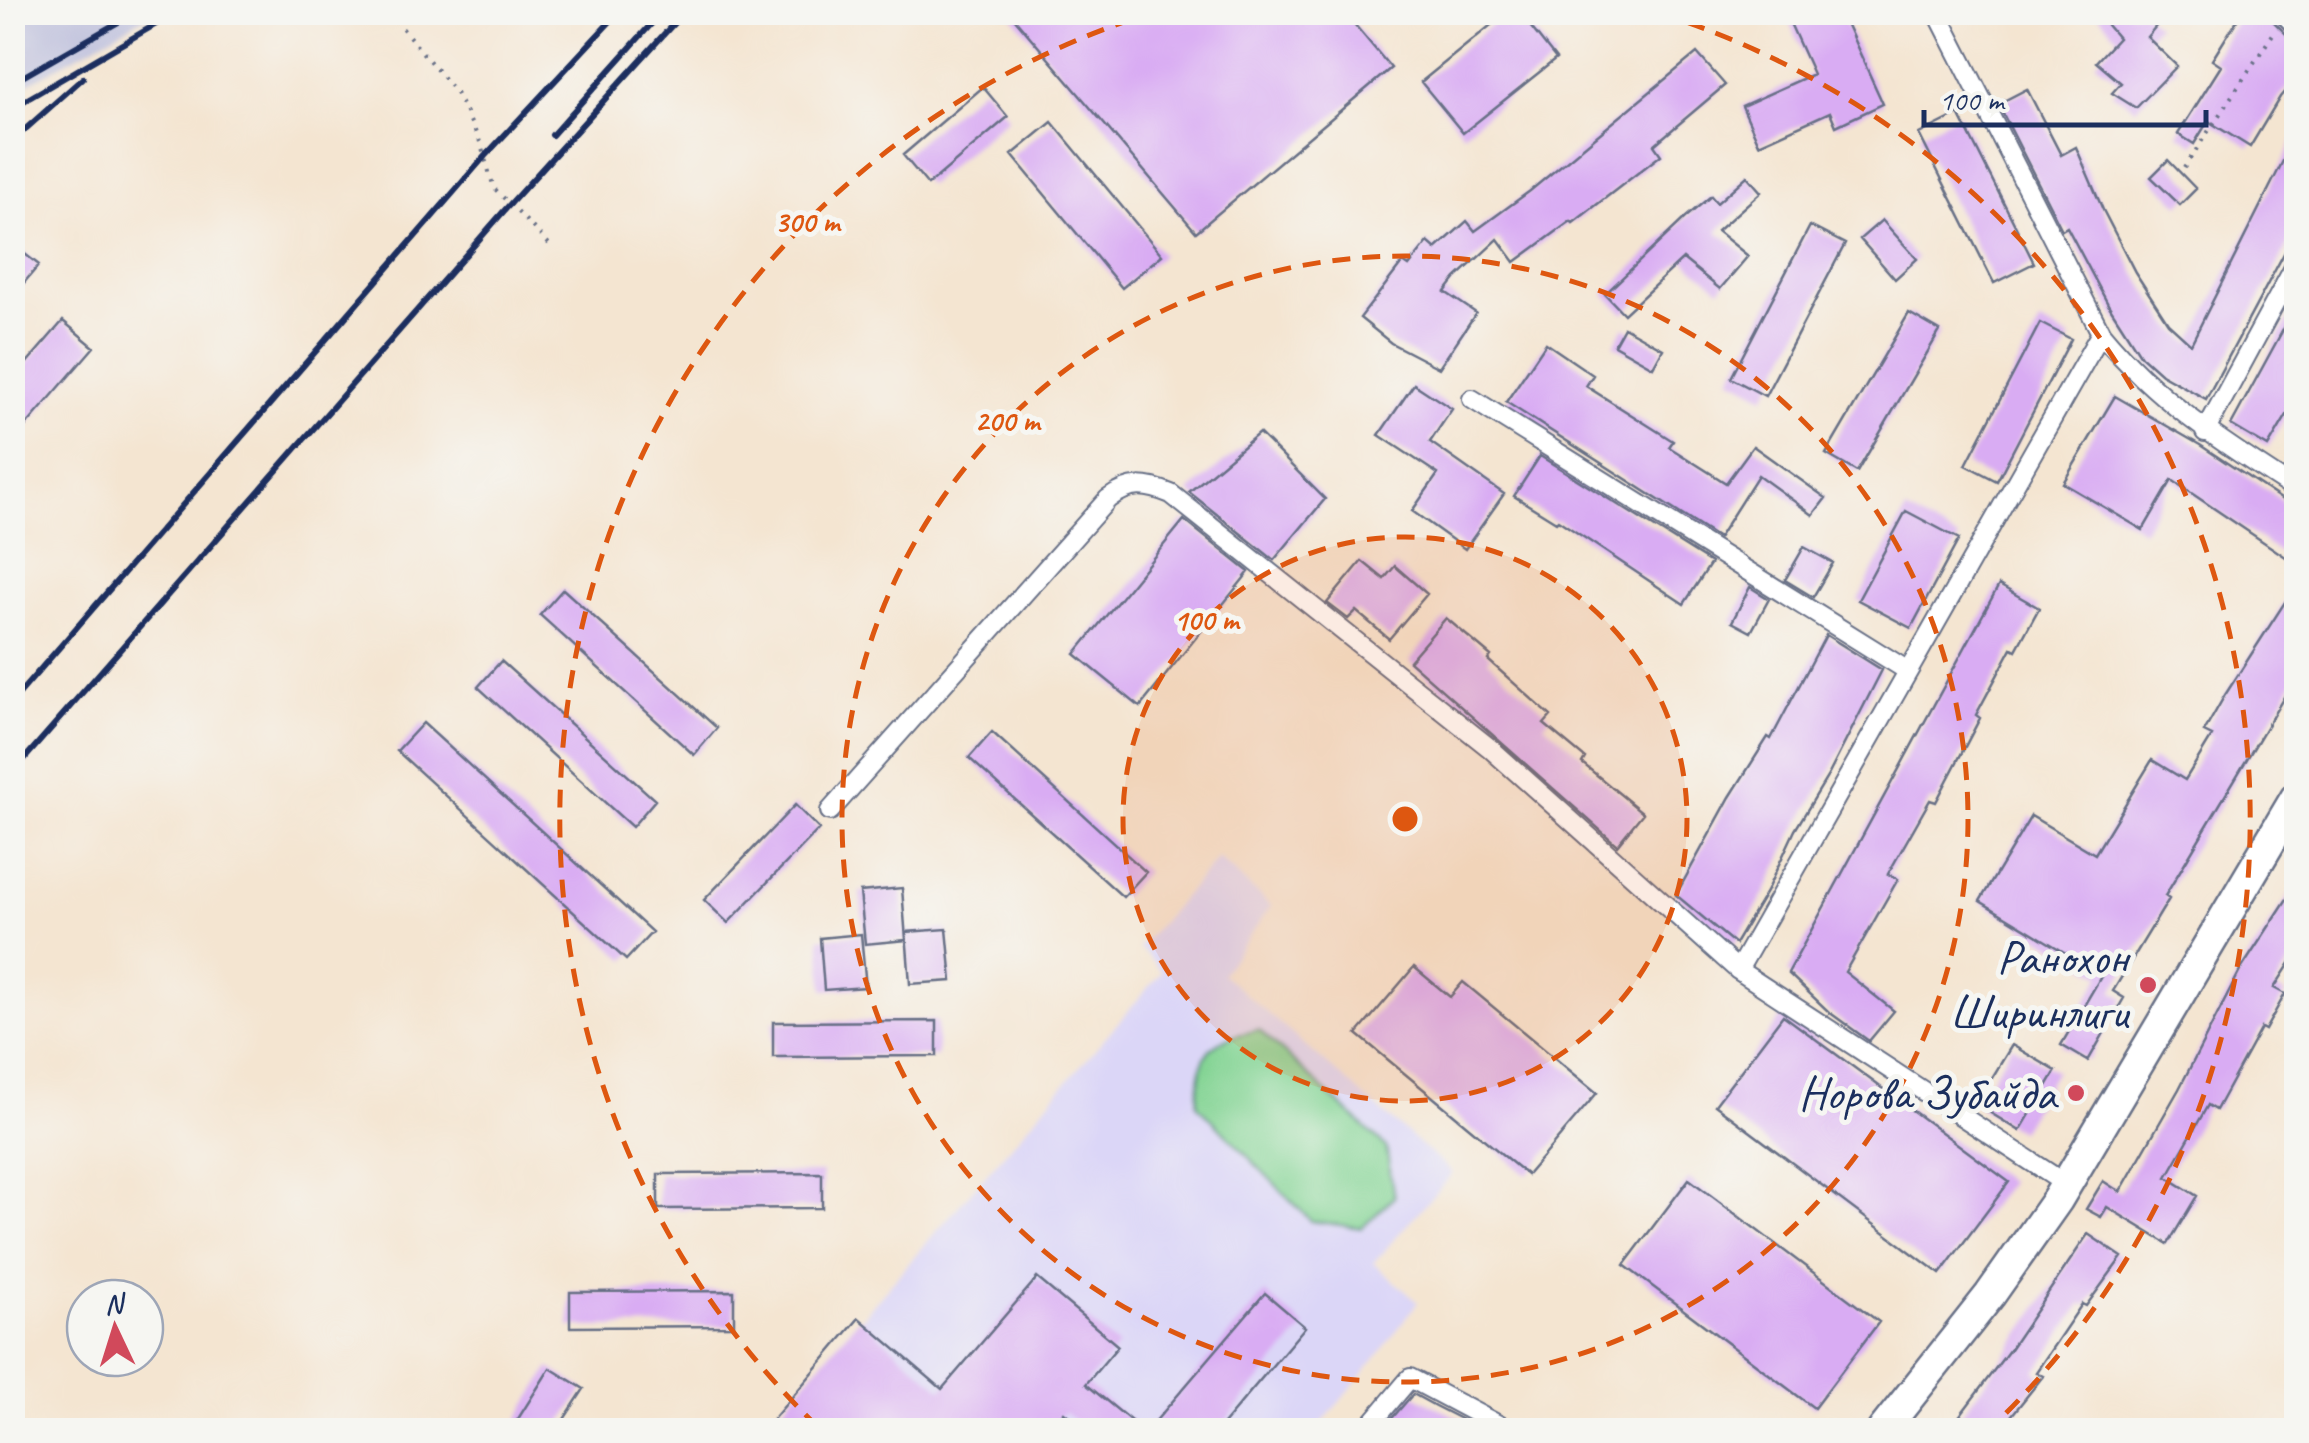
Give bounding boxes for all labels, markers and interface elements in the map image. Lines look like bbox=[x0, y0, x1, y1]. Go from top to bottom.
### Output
scale bar bbox=[1924, 65, 2206, 127]
text: 100 m bbox=[1939, 81, 2006, 119]
text: 300 m bbox=[775, 203, 842, 241]
text: 200 m bbox=[975, 402, 1042, 440]
text: 100 m bbox=[1174, 601, 1241, 639]
centre of rings bbox=[1387, 801, 1423, 837]
place label: Ранохон Ширинлиги bbox=[1950, 927, 2131, 1042]
marker: Ранохон Ширинлиги bbox=[2137, 974, 2159, 996]
place label: Норова Зубайда bbox=[1799, 1063, 2059, 1123]
marker: Норова Зубайда bbox=[2065, 1082, 2087, 1104]
north arrow bbox=[65, 1278, 165, 1378]
text: N bbox=[103, 1285, 128, 1322]

